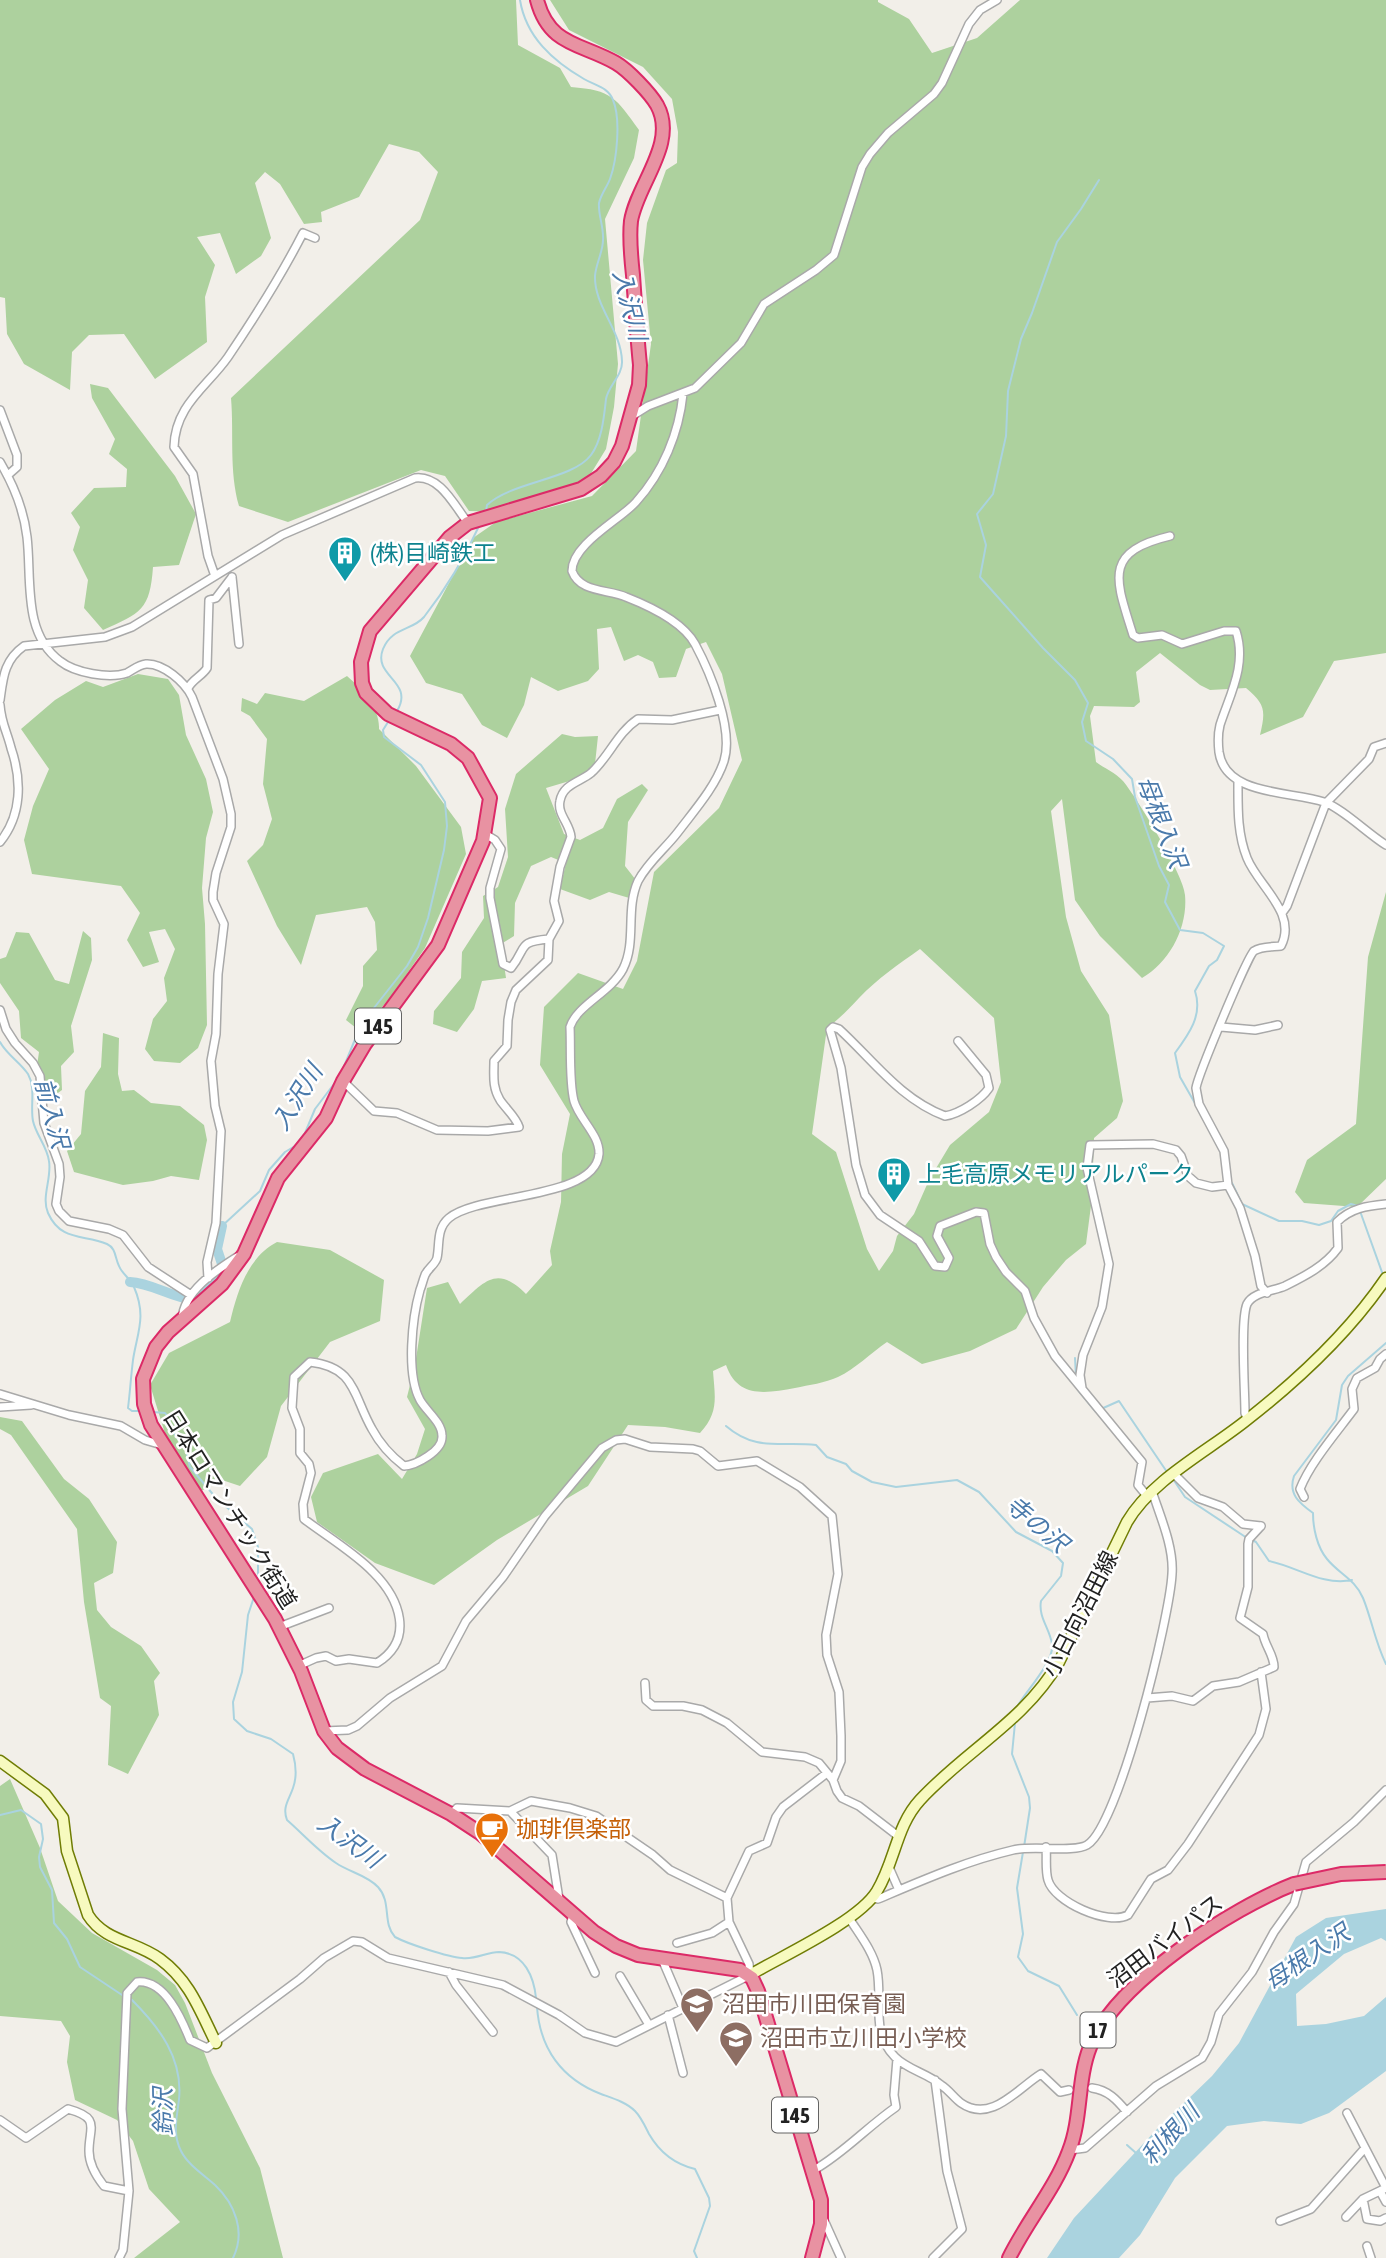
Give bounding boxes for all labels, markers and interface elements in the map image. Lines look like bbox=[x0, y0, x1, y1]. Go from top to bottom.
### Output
water label: 入沢川 bbox=[608, 267, 653, 346]
building icon: (株)目崎鉄工 bbox=[326, 534, 364, 583]
place label: (株)目崎鉄工 bbox=[370, 540, 496, 566]
water label: 母根入沢 bbox=[1132, 772, 1193, 874]
road number: 145 bbox=[355, 1009, 401, 1044]
water label: 入沢川 bbox=[266, 1057, 329, 1135]
water label: 前入沢 bbox=[30, 1075, 75, 1154]
building icon: 上毛高原メモリアルパーク bbox=[875, 1155, 913, 1204]
place label: 上毛高原メモリアルパーク bbox=[918, 1161, 1194, 1187]
street label: 日本ロマンチック街道 bbox=[158, 1405, 302, 1613]
water label: 寺の沢 bbox=[1001, 1491, 1076, 1559]
street label: 小日向沼田線 bbox=[1037, 1547, 1123, 1681]
water label: 入沢川 bbox=[313, 1809, 389, 1875]
cafe icon: 珈琲倶楽部 bbox=[473, 1810, 511, 1859]
place label: 珈琲倶楽部 bbox=[516, 1816, 631, 1842]
street label: 沼田バイパス bbox=[1102, 1889, 1228, 1993]
water label: 母根入沢 bbox=[1260, 1917, 1357, 1995]
school or university icon: 沼田市川田保育園 bbox=[678, 1985, 716, 2034]
place label: 沼田市川田保育園 bbox=[722, 1991, 906, 2017]
road number: 17 bbox=[1080, 2012, 1116, 2048]
school or university icon: 沼田市立川田小学校 bbox=[717, 2019, 755, 2068]
place label: 沼田市立川田小学校 bbox=[760, 2025, 967, 2051]
water label: 鈴沢 bbox=[149, 2085, 177, 2136]
water label: 利根川 bbox=[1136, 2096, 1206, 2170]
road number: 145 bbox=[772, 2098, 818, 2132]

